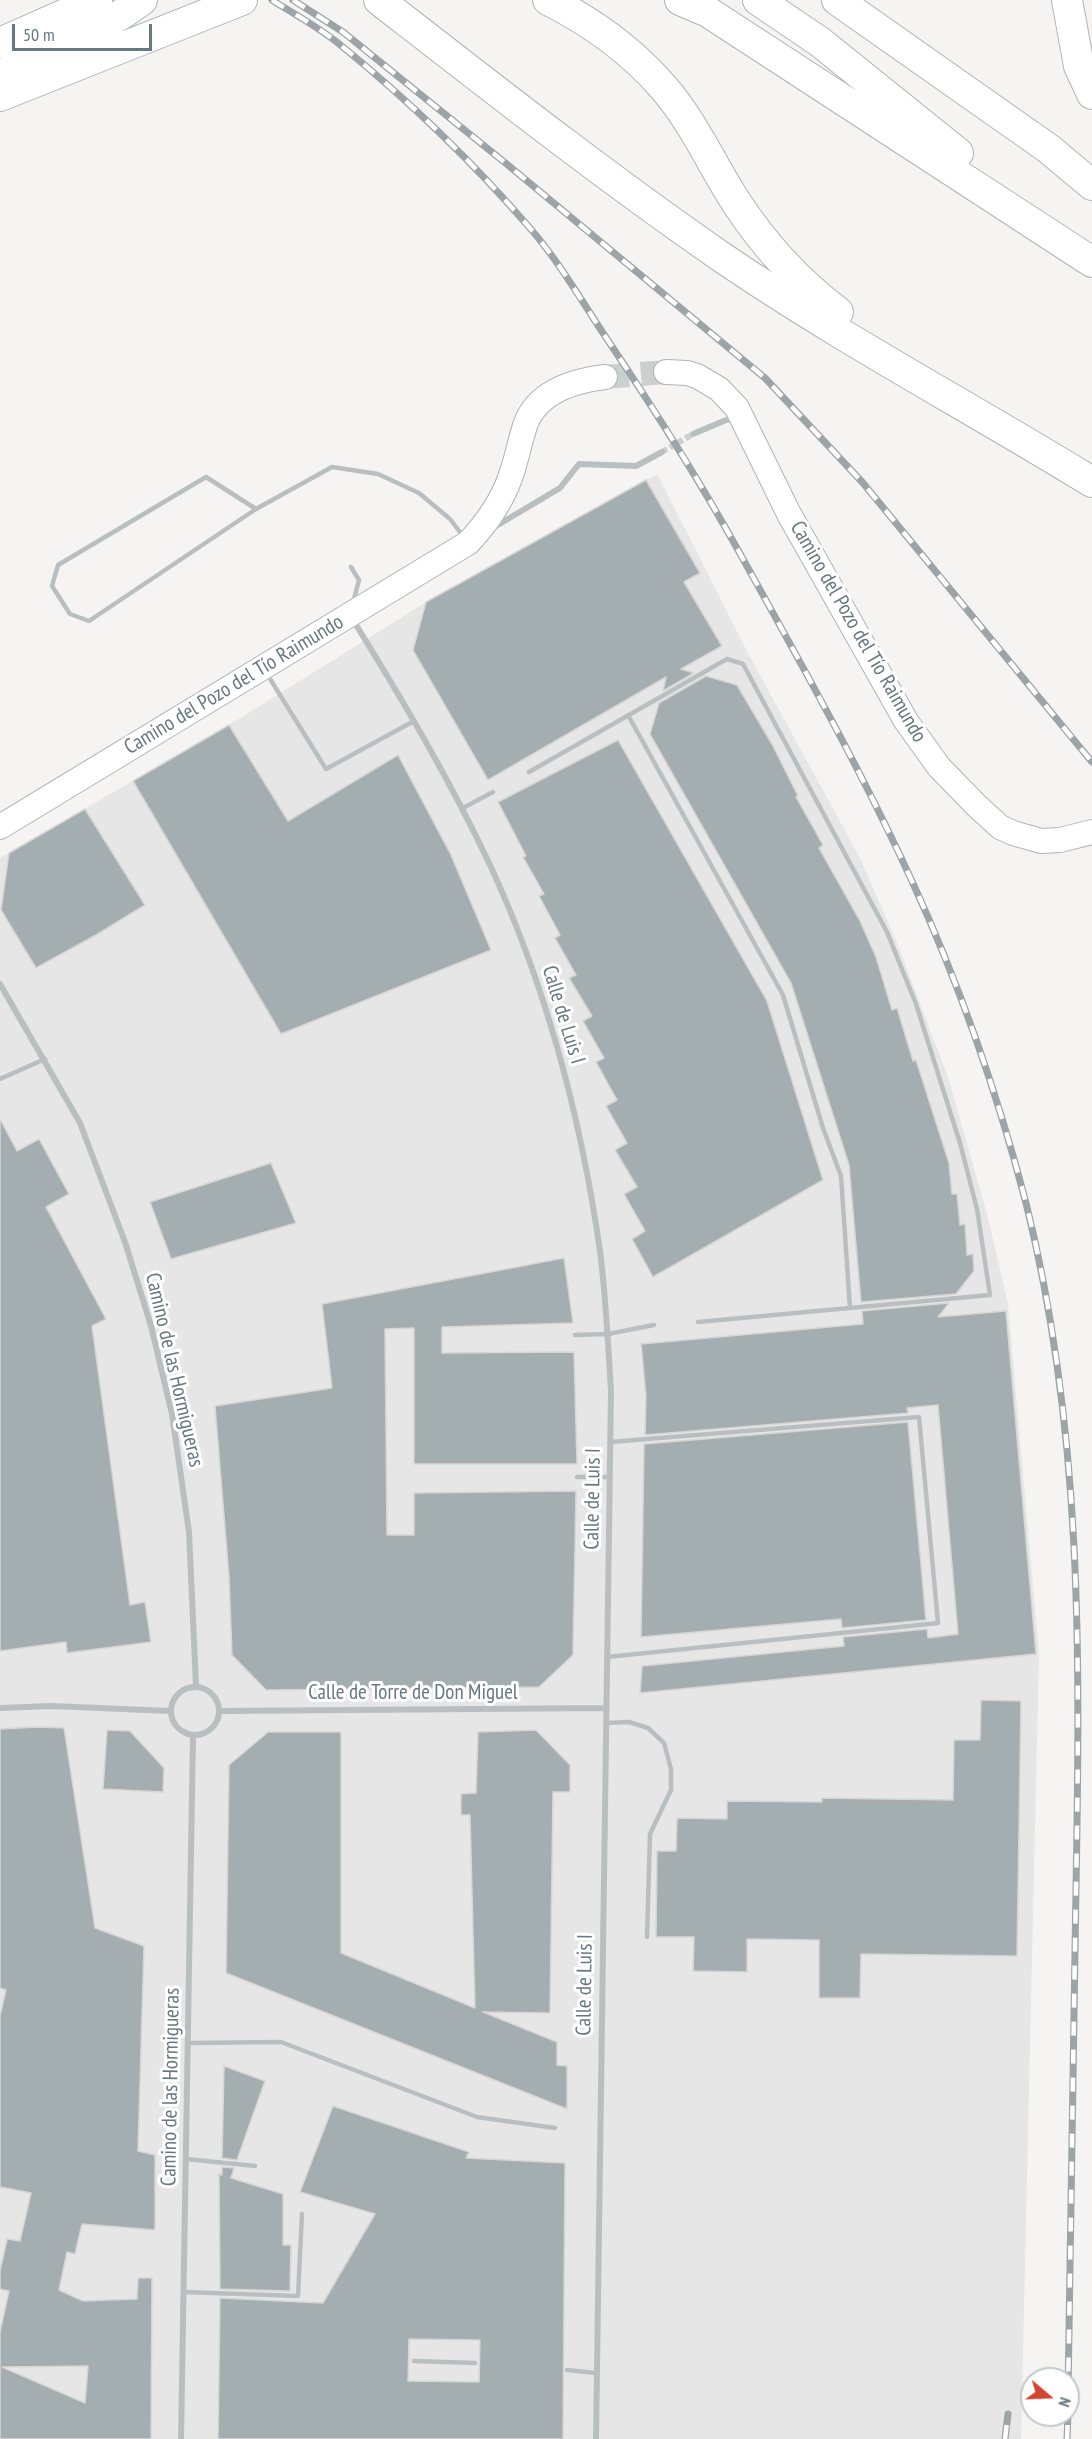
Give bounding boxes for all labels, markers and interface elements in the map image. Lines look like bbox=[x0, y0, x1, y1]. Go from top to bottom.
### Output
scale bar bbox=[15, 12, 154, 50]
text: 50 m bbox=[23, 23, 55, 46]
street label: Camino del Pozo del Tío Raimundo bbox=[784, 517, 932, 747]
street label: Camino del Pozo del Tío Raimundo bbox=[120, 610, 348, 760]
street label: Calle de Luis I bbox=[536, 963, 590, 1067]
street label: Camino de las Hormigueras bbox=[139, 1271, 209, 1469]
street label: Calle de Luis I bbox=[580, 1448, 606, 1550]
street label: Calle de Torre de Don Miguel bbox=[308, 1680, 518, 1706]
street label: Calle de Luis I bbox=[572, 1934, 598, 2036]
street label: Camino de las Hormigueras bbox=[157, 1988, 185, 2186]
north arrow bbox=[1020, 2367, 1080, 2427]
text: N bbox=[1054, 2395, 1076, 2410]

